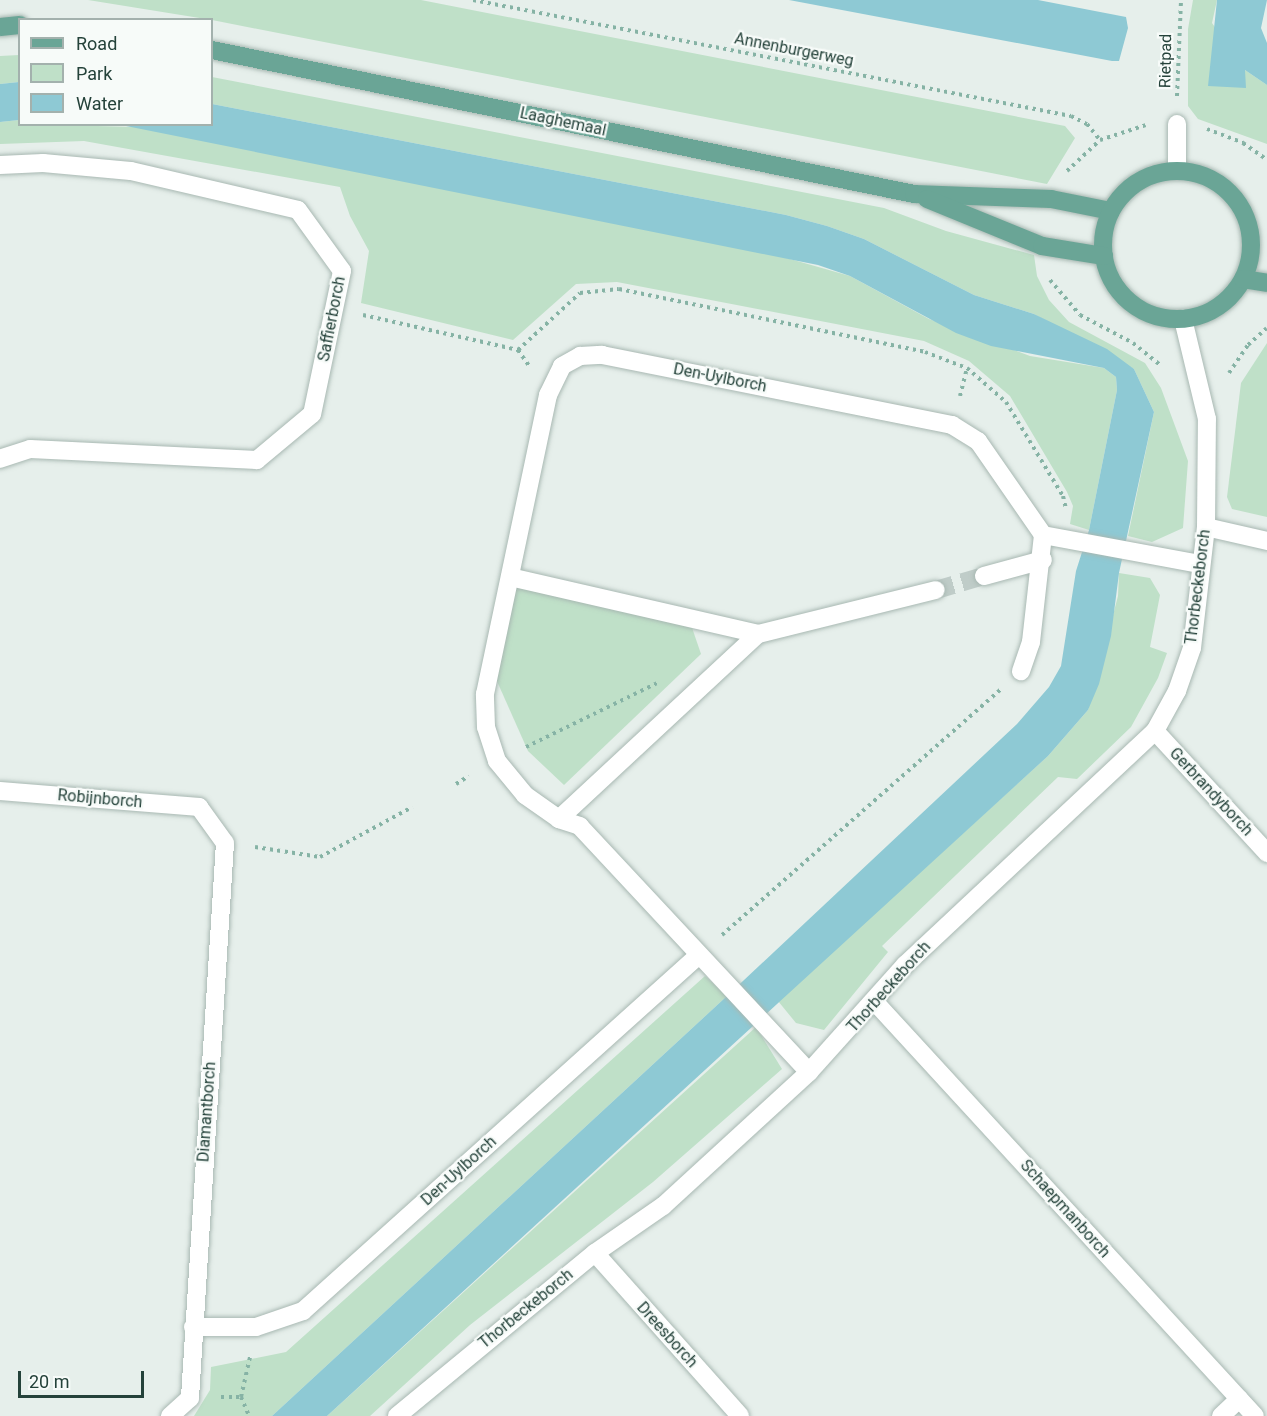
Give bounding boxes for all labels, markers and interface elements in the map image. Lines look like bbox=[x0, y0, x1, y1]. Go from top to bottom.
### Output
legend bbox=[18, 18, 213, 126]
street label: Annenburgerweg bbox=[733, 29, 855, 71]
text: Road bbox=[76, 33, 117, 54]
street label: Rietpad bbox=[1156, 34, 1176, 88]
text: Park bbox=[76, 63, 112, 84]
text: Water bbox=[76, 93, 123, 114]
street label: Laaghemaal bbox=[518, 103, 608, 141]
street label: Saffierborch bbox=[314, 275, 350, 363]
street label: Den-Uylborch bbox=[672, 360, 768, 396]
street label: Thorbeckeborch bbox=[1181, 528, 1215, 646]
street label: Gerbrandyborch bbox=[1165, 744, 1257, 840]
street label: Robijnborch bbox=[57, 786, 143, 812]
street label: Thorbeckeborch bbox=[843, 938, 935, 1036]
street label: Diamantborch bbox=[194, 1061, 220, 1163]
street label: Den-Uylborch bbox=[417, 1132, 501, 1210]
street label: Schaepmanborch bbox=[1016, 1156, 1114, 1262]
street label: Thorbeckeborch bbox=[475, 1265, 577, 1353]
street label: Dreesborch bbox=[633, 1298, 701, 1372]
scale bar bbox=[21, 1359, 147, 1397]
text: 20 m bbox=[29, 1371, 69, 1392]

